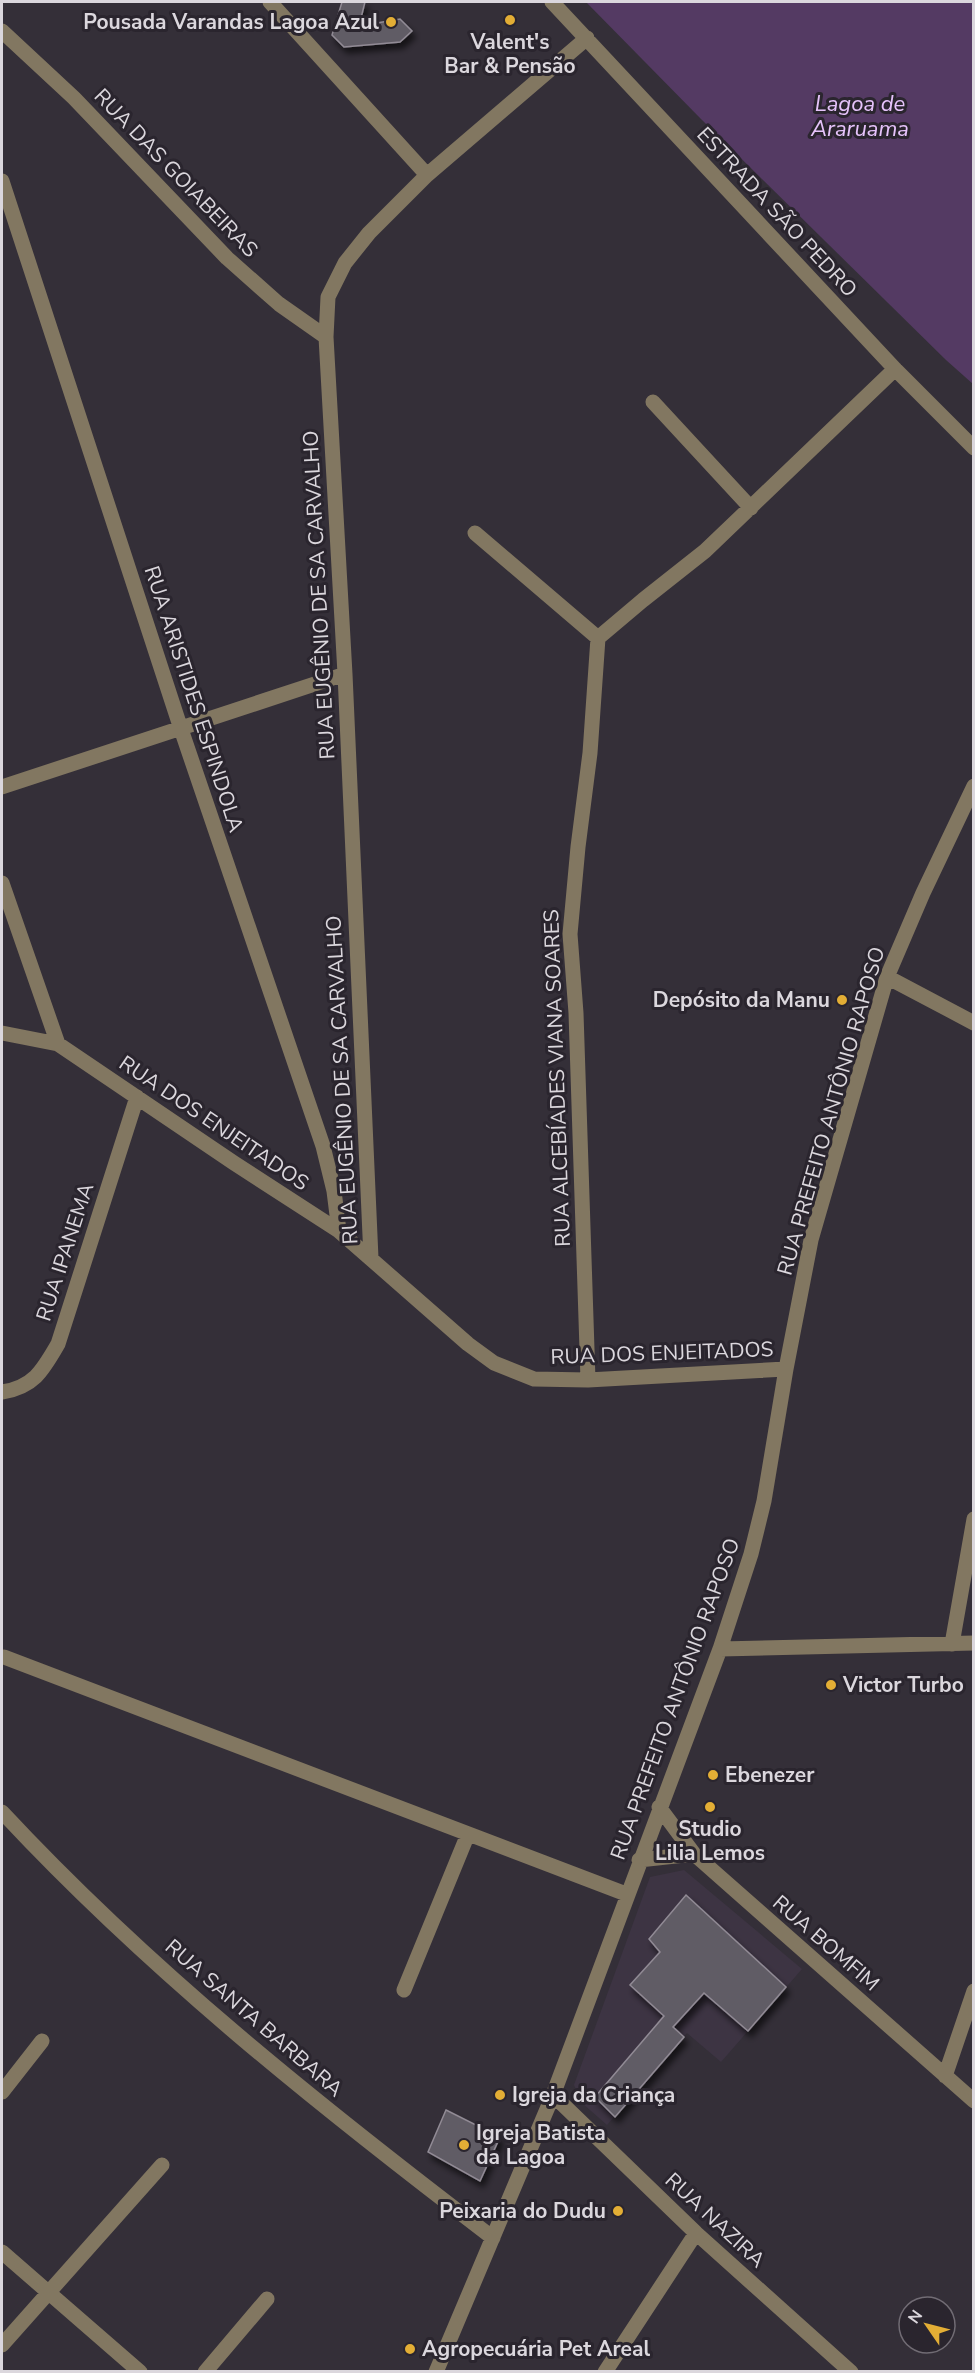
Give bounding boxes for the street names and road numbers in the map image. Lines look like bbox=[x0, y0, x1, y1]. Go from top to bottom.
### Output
street label: RUA DAS GOIABEIRAS bbox=[88, 83, 264, 264]
street label: ESTRADA SÃO PEDRO bbox=[691, 121, 863, 303]
street label: RUA EUGÊNIO DE SA CARVALHO bbox=[296, 430, 342, 760]
street label: RUA ARISTIDES ESPINDOLA bbox=[138, 562, 250, 836]
street label: RUA ALCEBÍADES VIANA SOARES bbox=[537, 909, 577, 1247]
street label: RUA EUGÊNIO DE SA CARVALHO bbox=[319, 915, 365, 1245]
street label: RUA PREFEITO ANTÔNIO RAPOSO bbox=[771, 944, 891, 1278]
street label: RUA DOS ENJEITADOS bbox=[114, 1049, 314, 1197]
street label: RUA IPANEMA bbox=[30, 1179, 100, 1325]
street label: RUA DOS ENJEITADOS bbox=[550, 1335, 774, 1371]
street label: RUA PREFEITO ANTÔNIO RAPOSO bbox=[604, 1534, 746, 1864]
street label: RUA BOMFIM bbox=[767, 1889, 885, 1997]
street label: RUA SANTA BARBARA bbox=[159, 1933, 349, 2103]
street label: RUA NAZIRA bbox=[659, 2166, 771, 2274]

